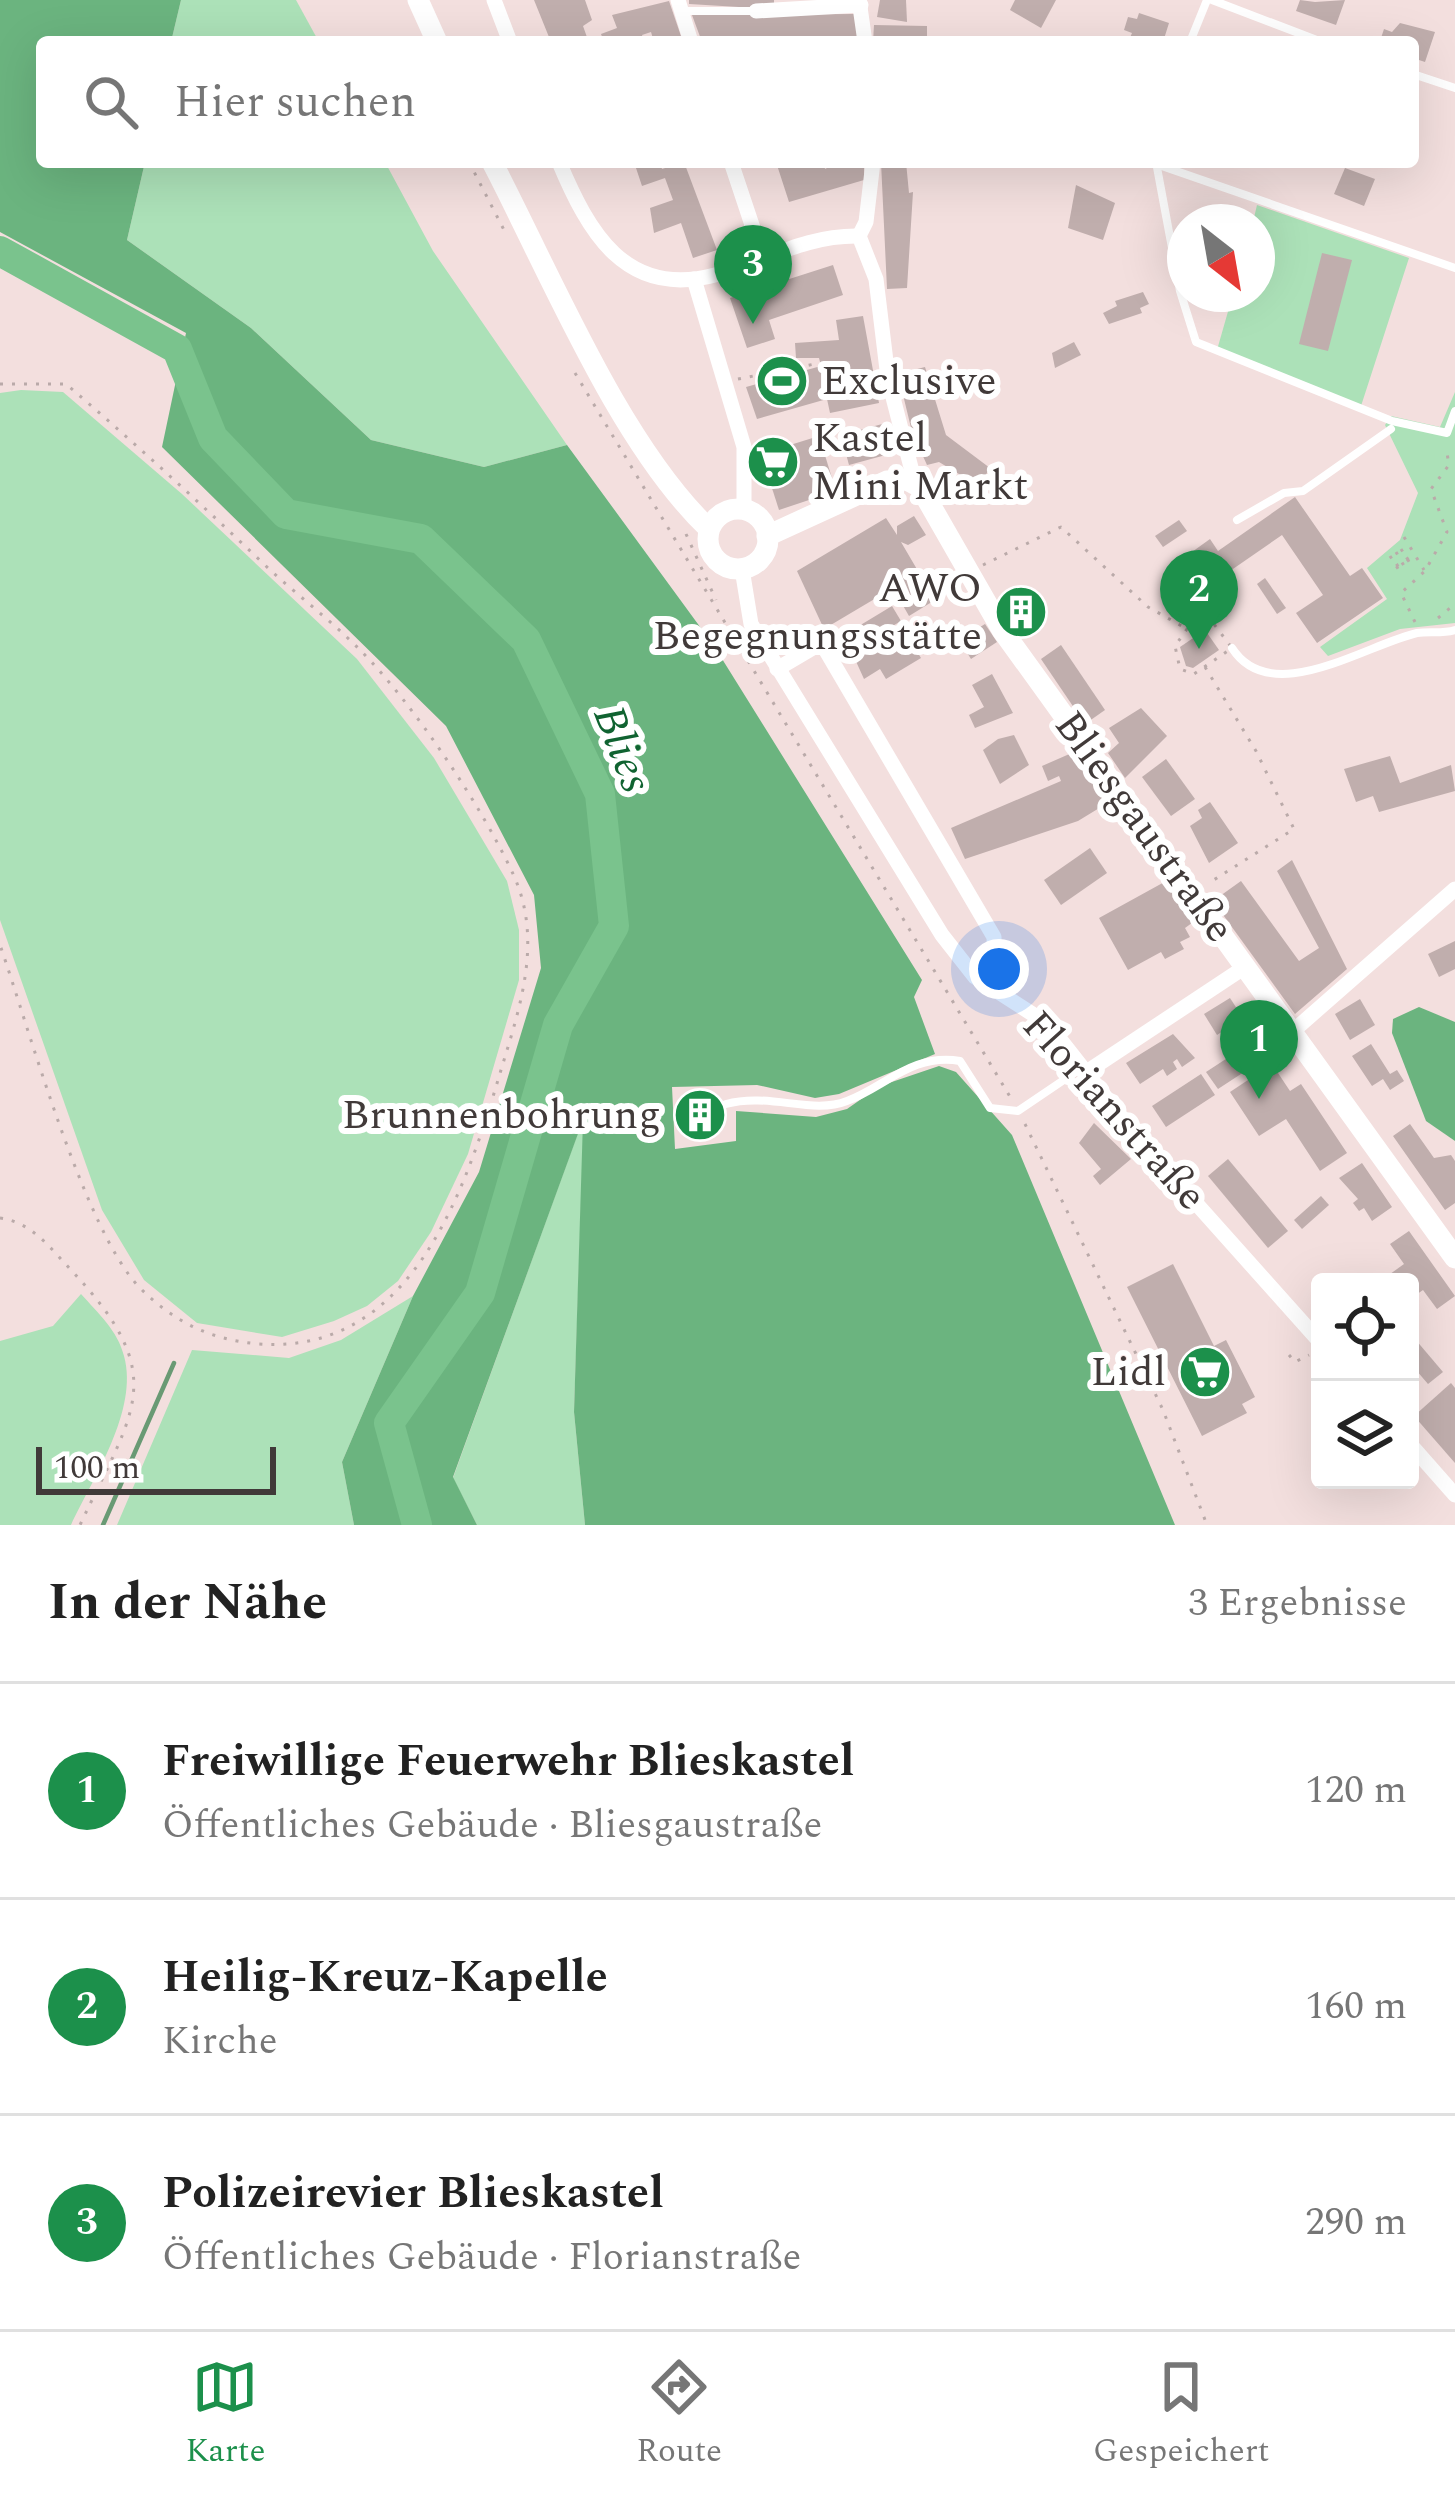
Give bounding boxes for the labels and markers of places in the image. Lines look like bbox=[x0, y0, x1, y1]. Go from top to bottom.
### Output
pin: 3 bbox=[714, 225, 792, 324]
place label: Exclusive bbox=[821, 350, 997, 413]
sports icon: Exclusive bbox=[754, 353, 810, 409]
place label: Kastel Mini Markt bbox=[812, 407, 1028, 518]
supermarket icon: Kastel Mini Markt bbox=[745, 434, 801, 490]
pin: 2 bbox=[1160, 550, 1238, 649]
place label: AWO Begegnungsstätte bbox=[653, 557, 982, 668]
building icon: AWO Begegnungsstätte bbox=[993, 584, 1049, 640]
pin: 1 bbox=[1220, 1000, 1298, 1099]
place label: Brunnenbohrung bbox=[342, 1084, 661, 1147]
building icon: Brunnenbohrung bbox=[672, 1087, 728, 1143]
place label: Lidl bbox=[1090, 1341, 1166, 1404]
supermarket icon: Lidl bbox=[1177, 1344, 1233, 1400]

